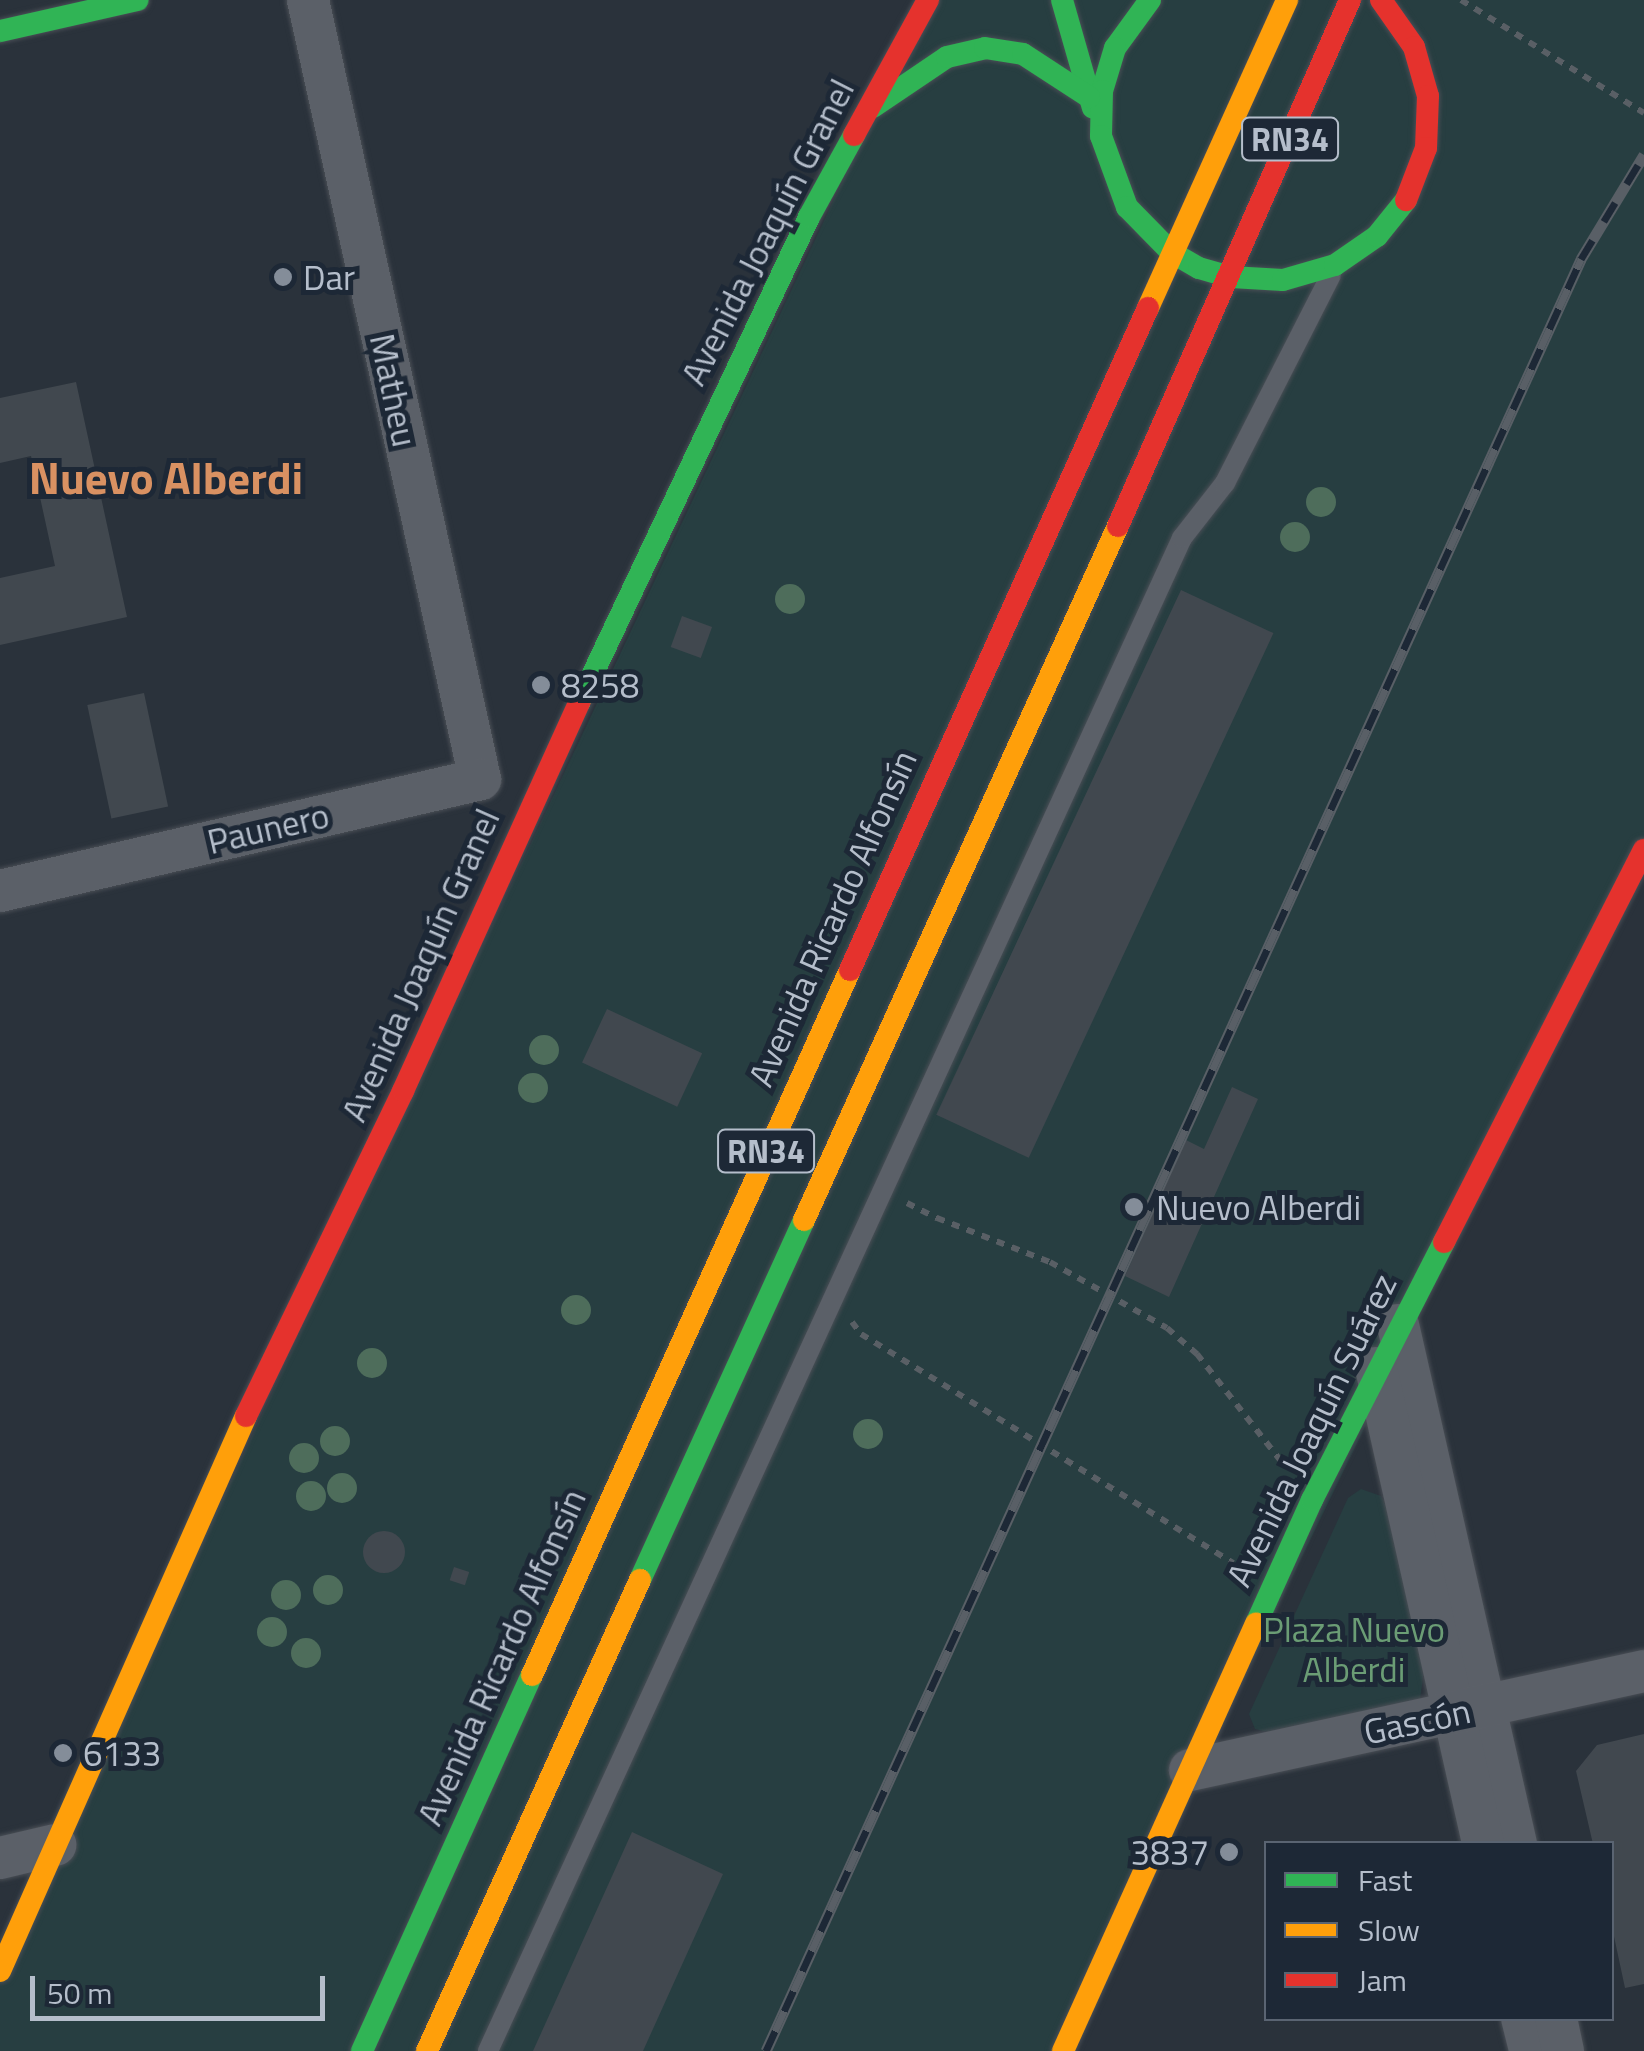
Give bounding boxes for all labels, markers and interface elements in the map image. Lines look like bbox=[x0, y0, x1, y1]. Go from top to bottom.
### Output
street label: Avenida Joaquín Granel bbox=[672, 72, 862, 392]
road number: RN34 bbox=[1240, 112, 1340, 166]
place label: Dar bbox=[303, 256, 355, 298]
marker: Dar bbox=[272, 266, 294, 288]
street label: Matheu bbox=[362, 330, 426, 450]
district label: Nuevo Alberdi bbox=[29, 451, 303, 505]
place label: 8258 bbox=[561, 664, 639, 706]
marker: 8258 bbox=[530, 674, 552, 696]
street label: Avenida Ricardo Alfonsín bbox=[739, 744, 925, 1092]
street label: Paunero bbox=[203, 794, 333, 862]
street label: Avenida Joaquín Granel bbox=[332, 802, 508, 1128]
road number: RN34 bbox=[716, 1124, 816, 1178]
place label: Nuevo Alberdi bbox=[1156, 1186, 1361, 1228]
marker: Nuevo Alberdi bbox=[1121, 1194, 1147, 1220]
street label: Avenida Joaquín Suárez bbox=[1217, 1267, 1405, 1593]
street label: Avenida Ricardo Alfonsín bbox=[408, 1483, 594, 1831]
park label: Plaza Nuevo Alberdi bbox=[1263, 1608, 1445, 1690]
street label: Gascón bbox=[1360, 1689, 1474, 1753]
place label: 6133 bbox=[83, 1732, 161, 1774]
marker: 6133 bbox=[52, 1742, 74, 1764]
place label: 3837 bbox=[1131, 1831, 1209, 1873]
marker: 3837 bbox=[1218, 1841, 1240, 1863]
legend bbox=[1264, 1841, 1614, 2021]
text: Fast bbox=[1358, 1857, 1412, 1903]
text: Slow bbox=[1358, 1907, 1420, 1953]
scale bar bbox=[35, 1956, 330, 2018]
text: Jam bbox=[1358, 1957, 1407, 2003]
text: 50 m bbox=[47, 1970, 112, 2016]

